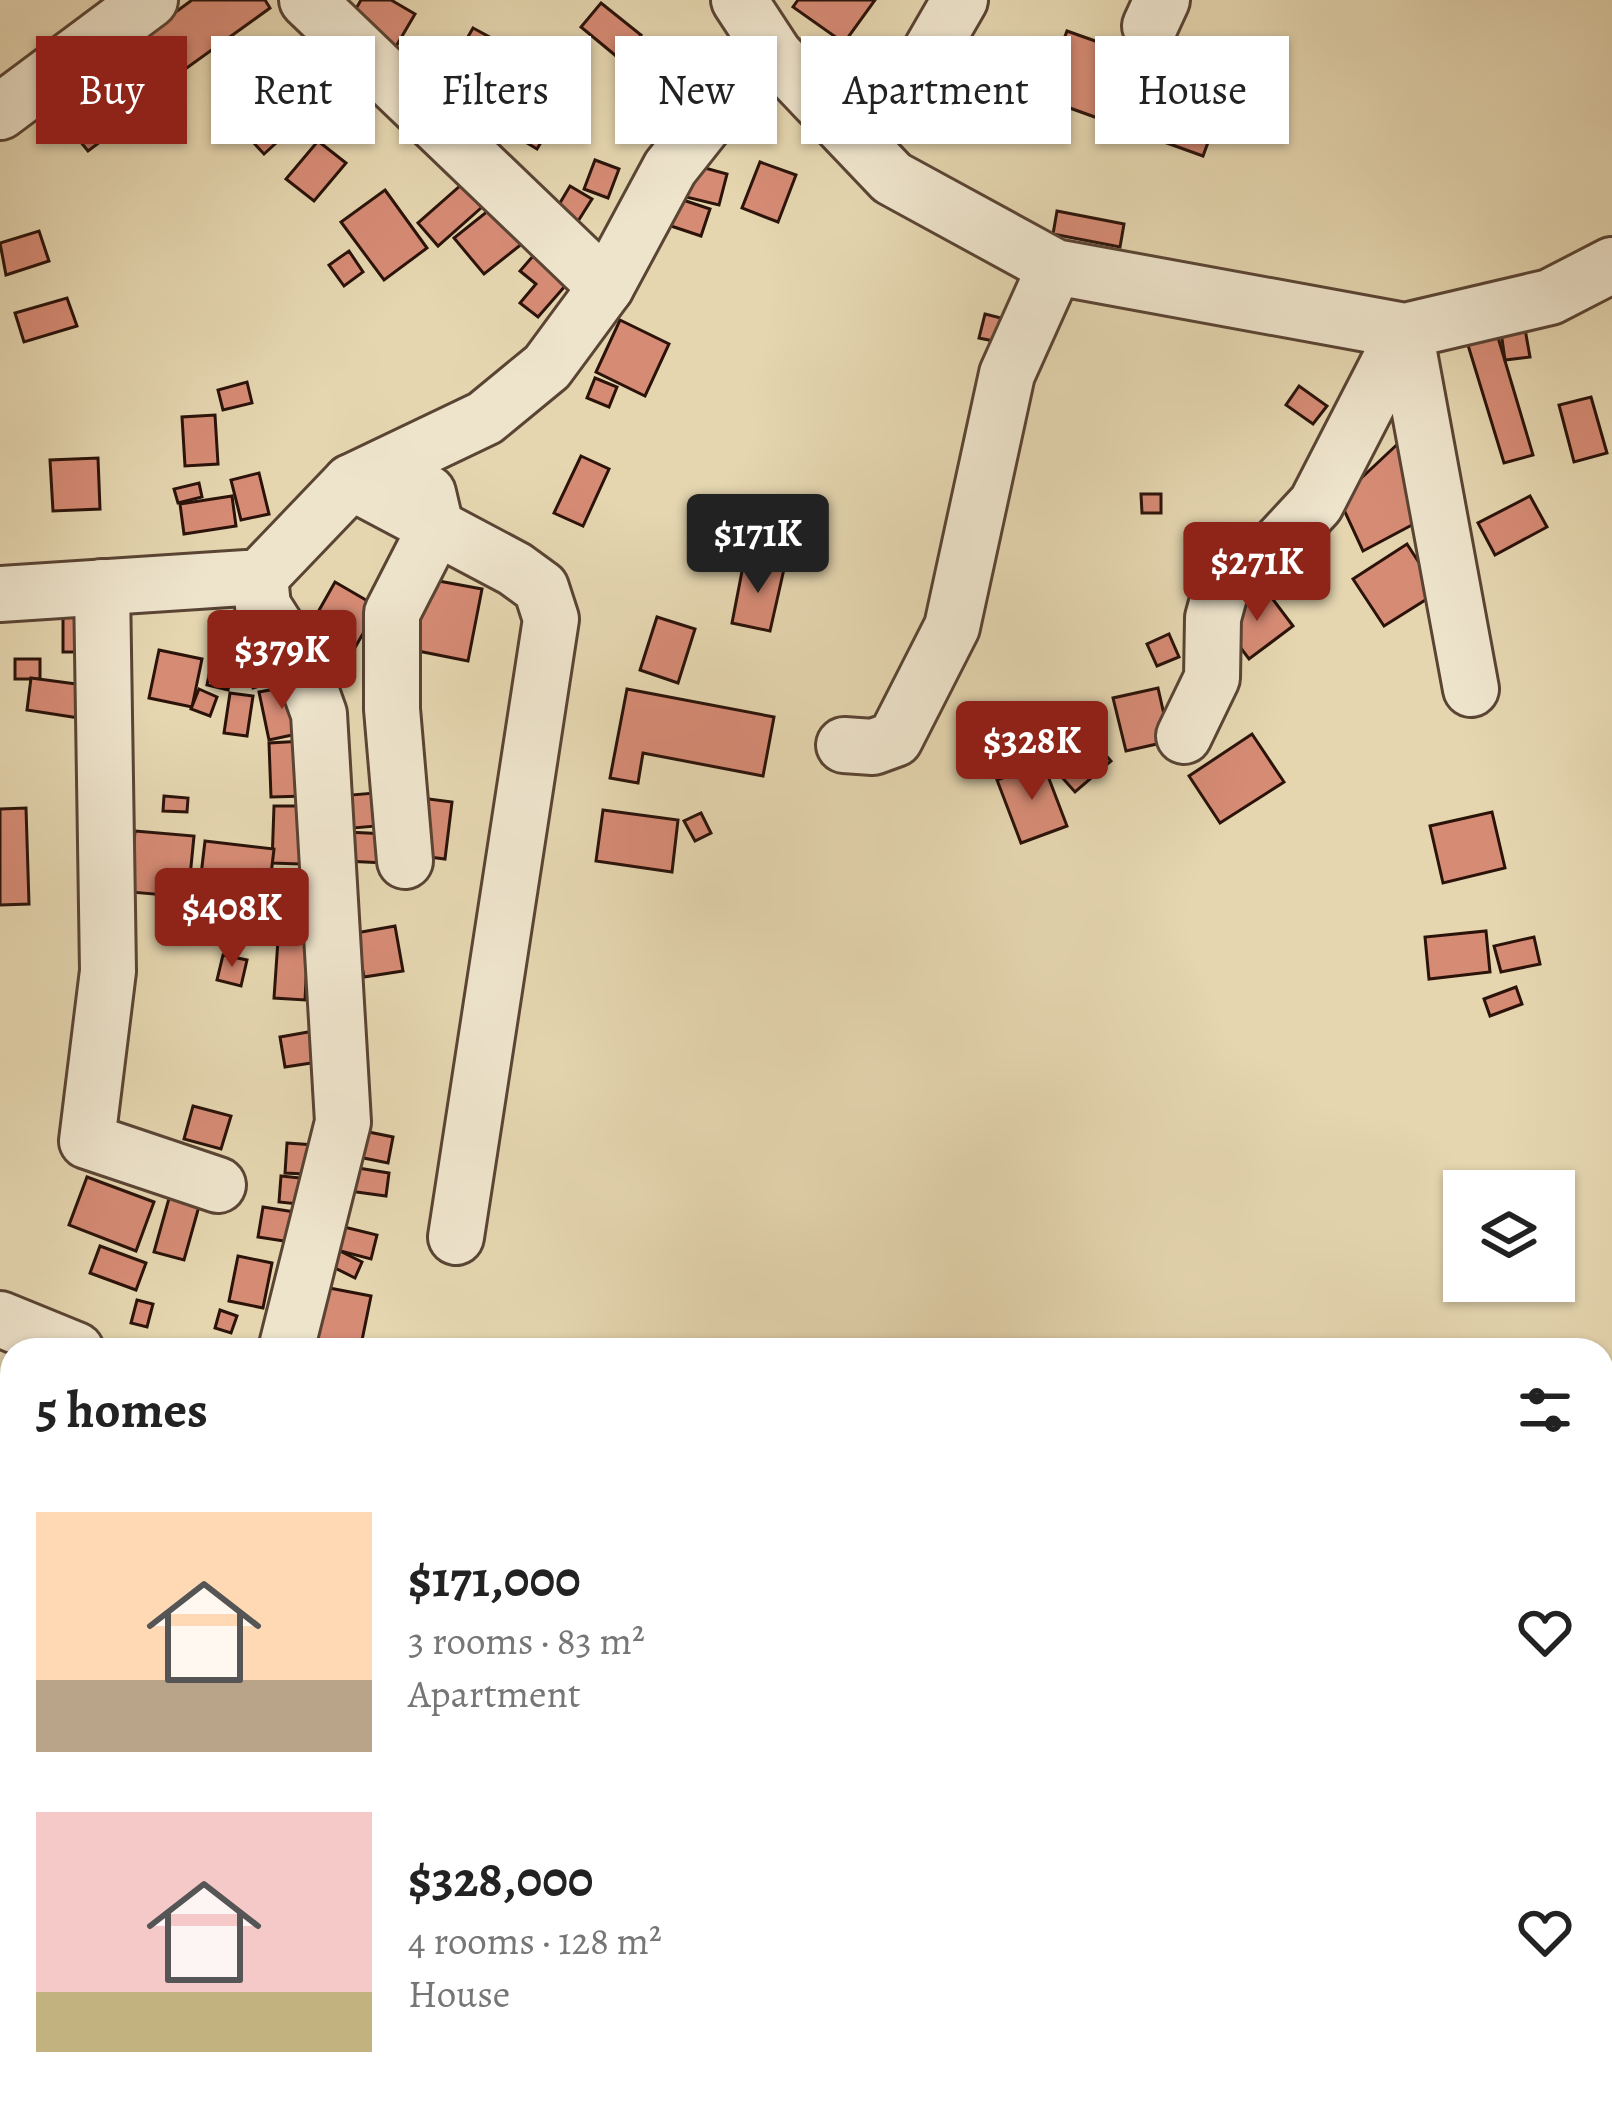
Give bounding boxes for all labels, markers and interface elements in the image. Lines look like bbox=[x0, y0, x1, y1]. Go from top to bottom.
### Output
chip: Buy bbox=[36, 36, 187, 144]
chip: Rent bbox=[211, 36, 375, 144]
chip: Filters bbox=[399, 36, 591, 144]
chip: New bbox=[615, 36, 777, 144]
chip: Apartment bbox=[801, 36, 1071, 144]
chip: House bbox=[1095, 36, 1289, 144]
pin: $171K bbox=[674, 494, 842, 596]
text: $171K bbox=[714, 506, 802, 559]
pin: $271K bbox=[1173, 522, 1341, 624]
text: $271K bbox=[1210, 534, 1304, 587]
pin: $379K bbox=[198, 610, 366, 712]
text: $379K bbox=[234, 622, 330, 675]
pin: $328K bbox=[948, 701, 1116, 803]
text: $328K bbox=[983, 713, 1081, 766]
pin: $408K bbox=[148, 868, 316, 970]
text: $408K bbox=[182, 880, 282, 933]
map controls bbox=[1443, 1170, 1575, 1302]
button: layers bbox=[1443, 1170, 1575, 1302]
text: 5 homes bbox=[36, 1375, 208, 1445]
icon: filters bbox=[1512, 1377, 1578, 1443]
text: $171,000 bbox=[408, 1544, 581, 1614]
icon: home bbox=[132, 1560, 276, 1704]
icon: heart bbox=[1512, 1599, 1578, 1665]
text: 3 rooms · 83 m² bbox=[408, 1614, 645, 1667]
text: Apartment bbox=[408, 1667, 581, 1720]
text: $328,000 bbox=[408, 1844, 594, 1914]
icon: home bbox=[132, 1860, 276, 2004]
icon: heart bbox=[1512, 1899, 1578, 1965]
text: 4 rooms · 128 m² bbox=[408, 1914, 662, 1967]
text: House bbox=[408, 1967, 510, 2020]

